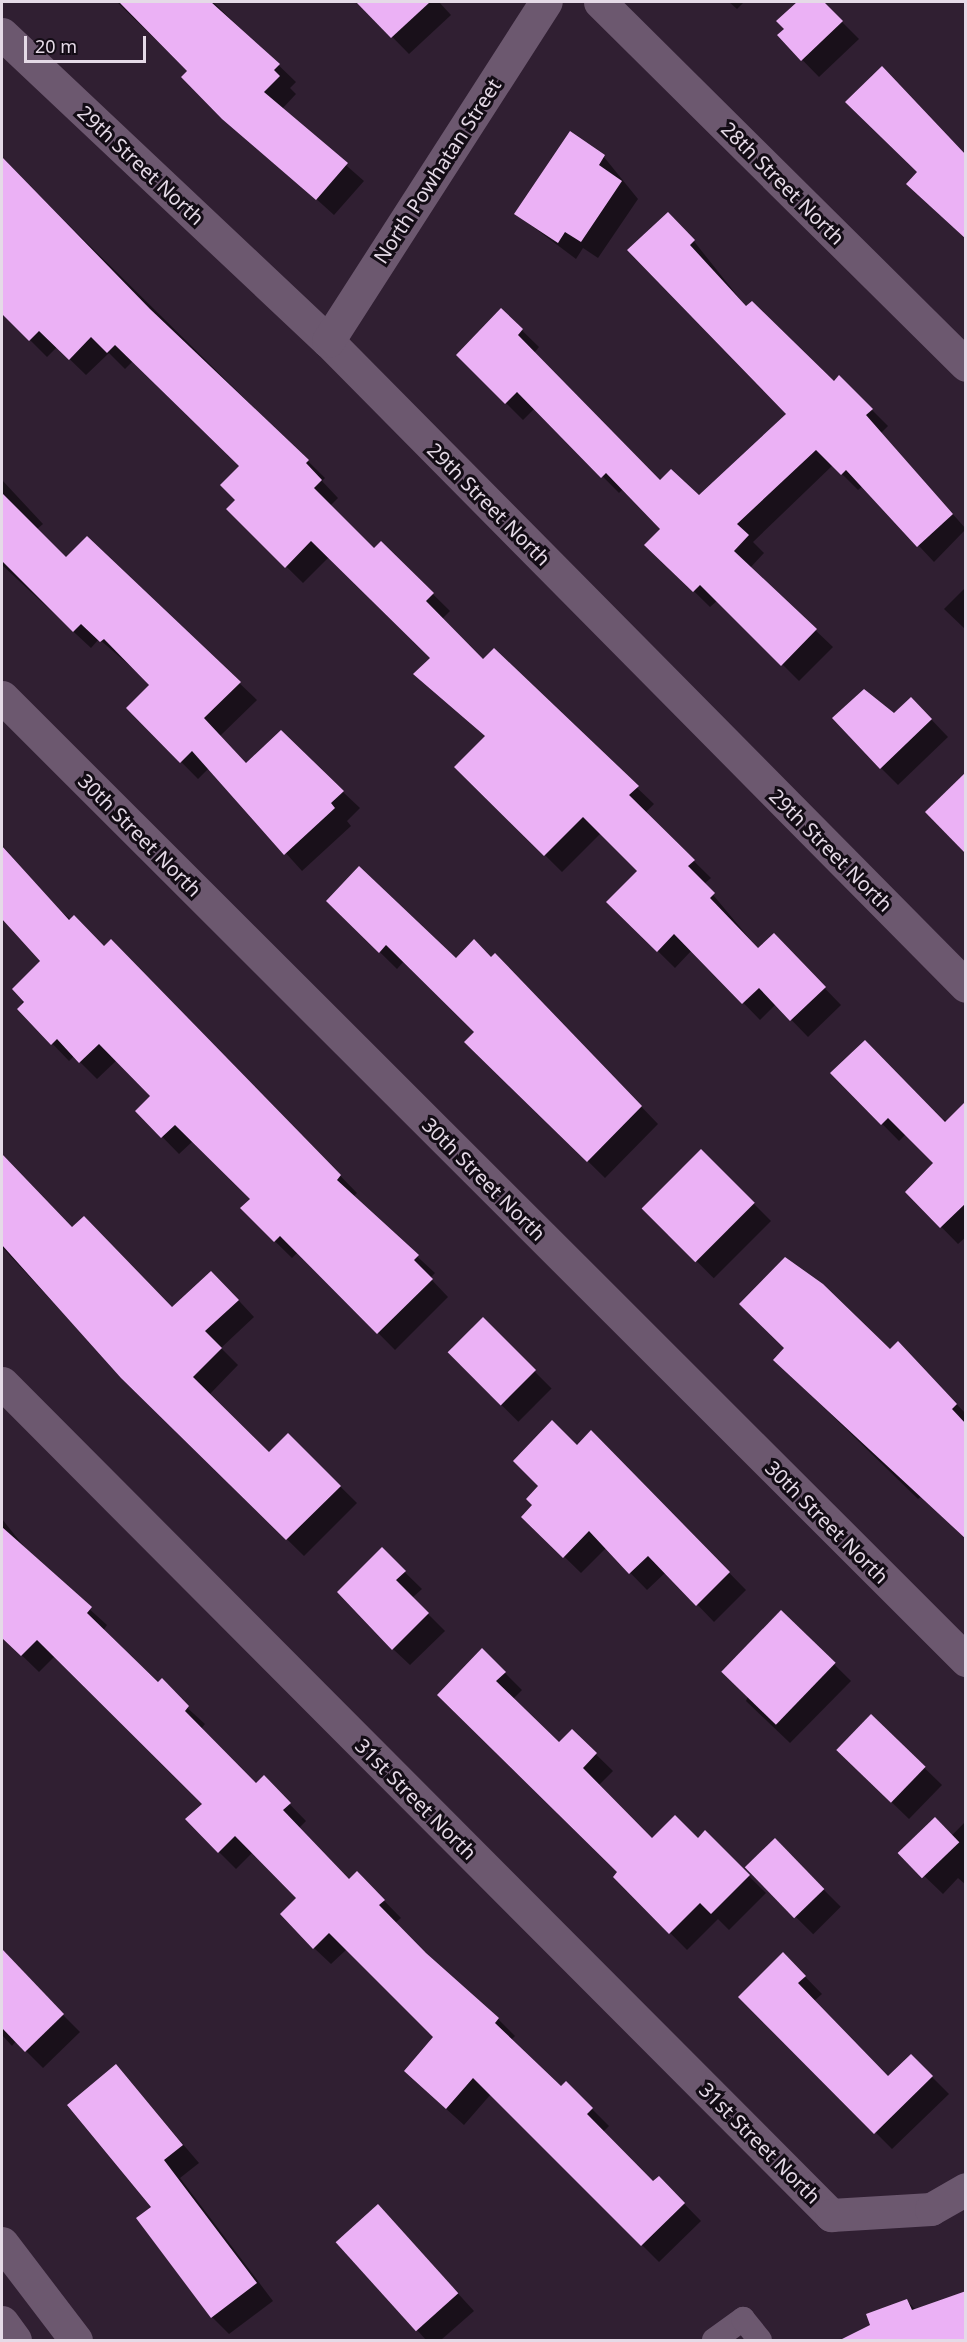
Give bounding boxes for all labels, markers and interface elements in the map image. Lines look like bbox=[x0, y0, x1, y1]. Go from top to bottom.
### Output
scale bar bbox=[27, 24, 148, 62]
text: 20 m bbox=[35, 34, 77, 58]
street label: North Powhatan Street bbox=[368, 74, 506, 268]
street label: 29th Street North bbox=[73, 100, 209, 230]
street label: 28th Street North bbox=[717, 117, 849, 249]
street label: 29th Street North bbox=[423, 438, 555, 570]
street label: 30th Street North bbox=[74, 769, 206, 901]
street label: 29th Street North bbox=[765, 784, 897, 916]
street label: 30th Street North bbox=[418, 1113, 550, 1245]
street label: 30th Street North bbox=[761, 1456, 893, 1588]
street label: 31st Street North bbox=[351, 1734, 481, 1864]
street label: 31st Street North bbox=[695, 2078, 825, 2208]

